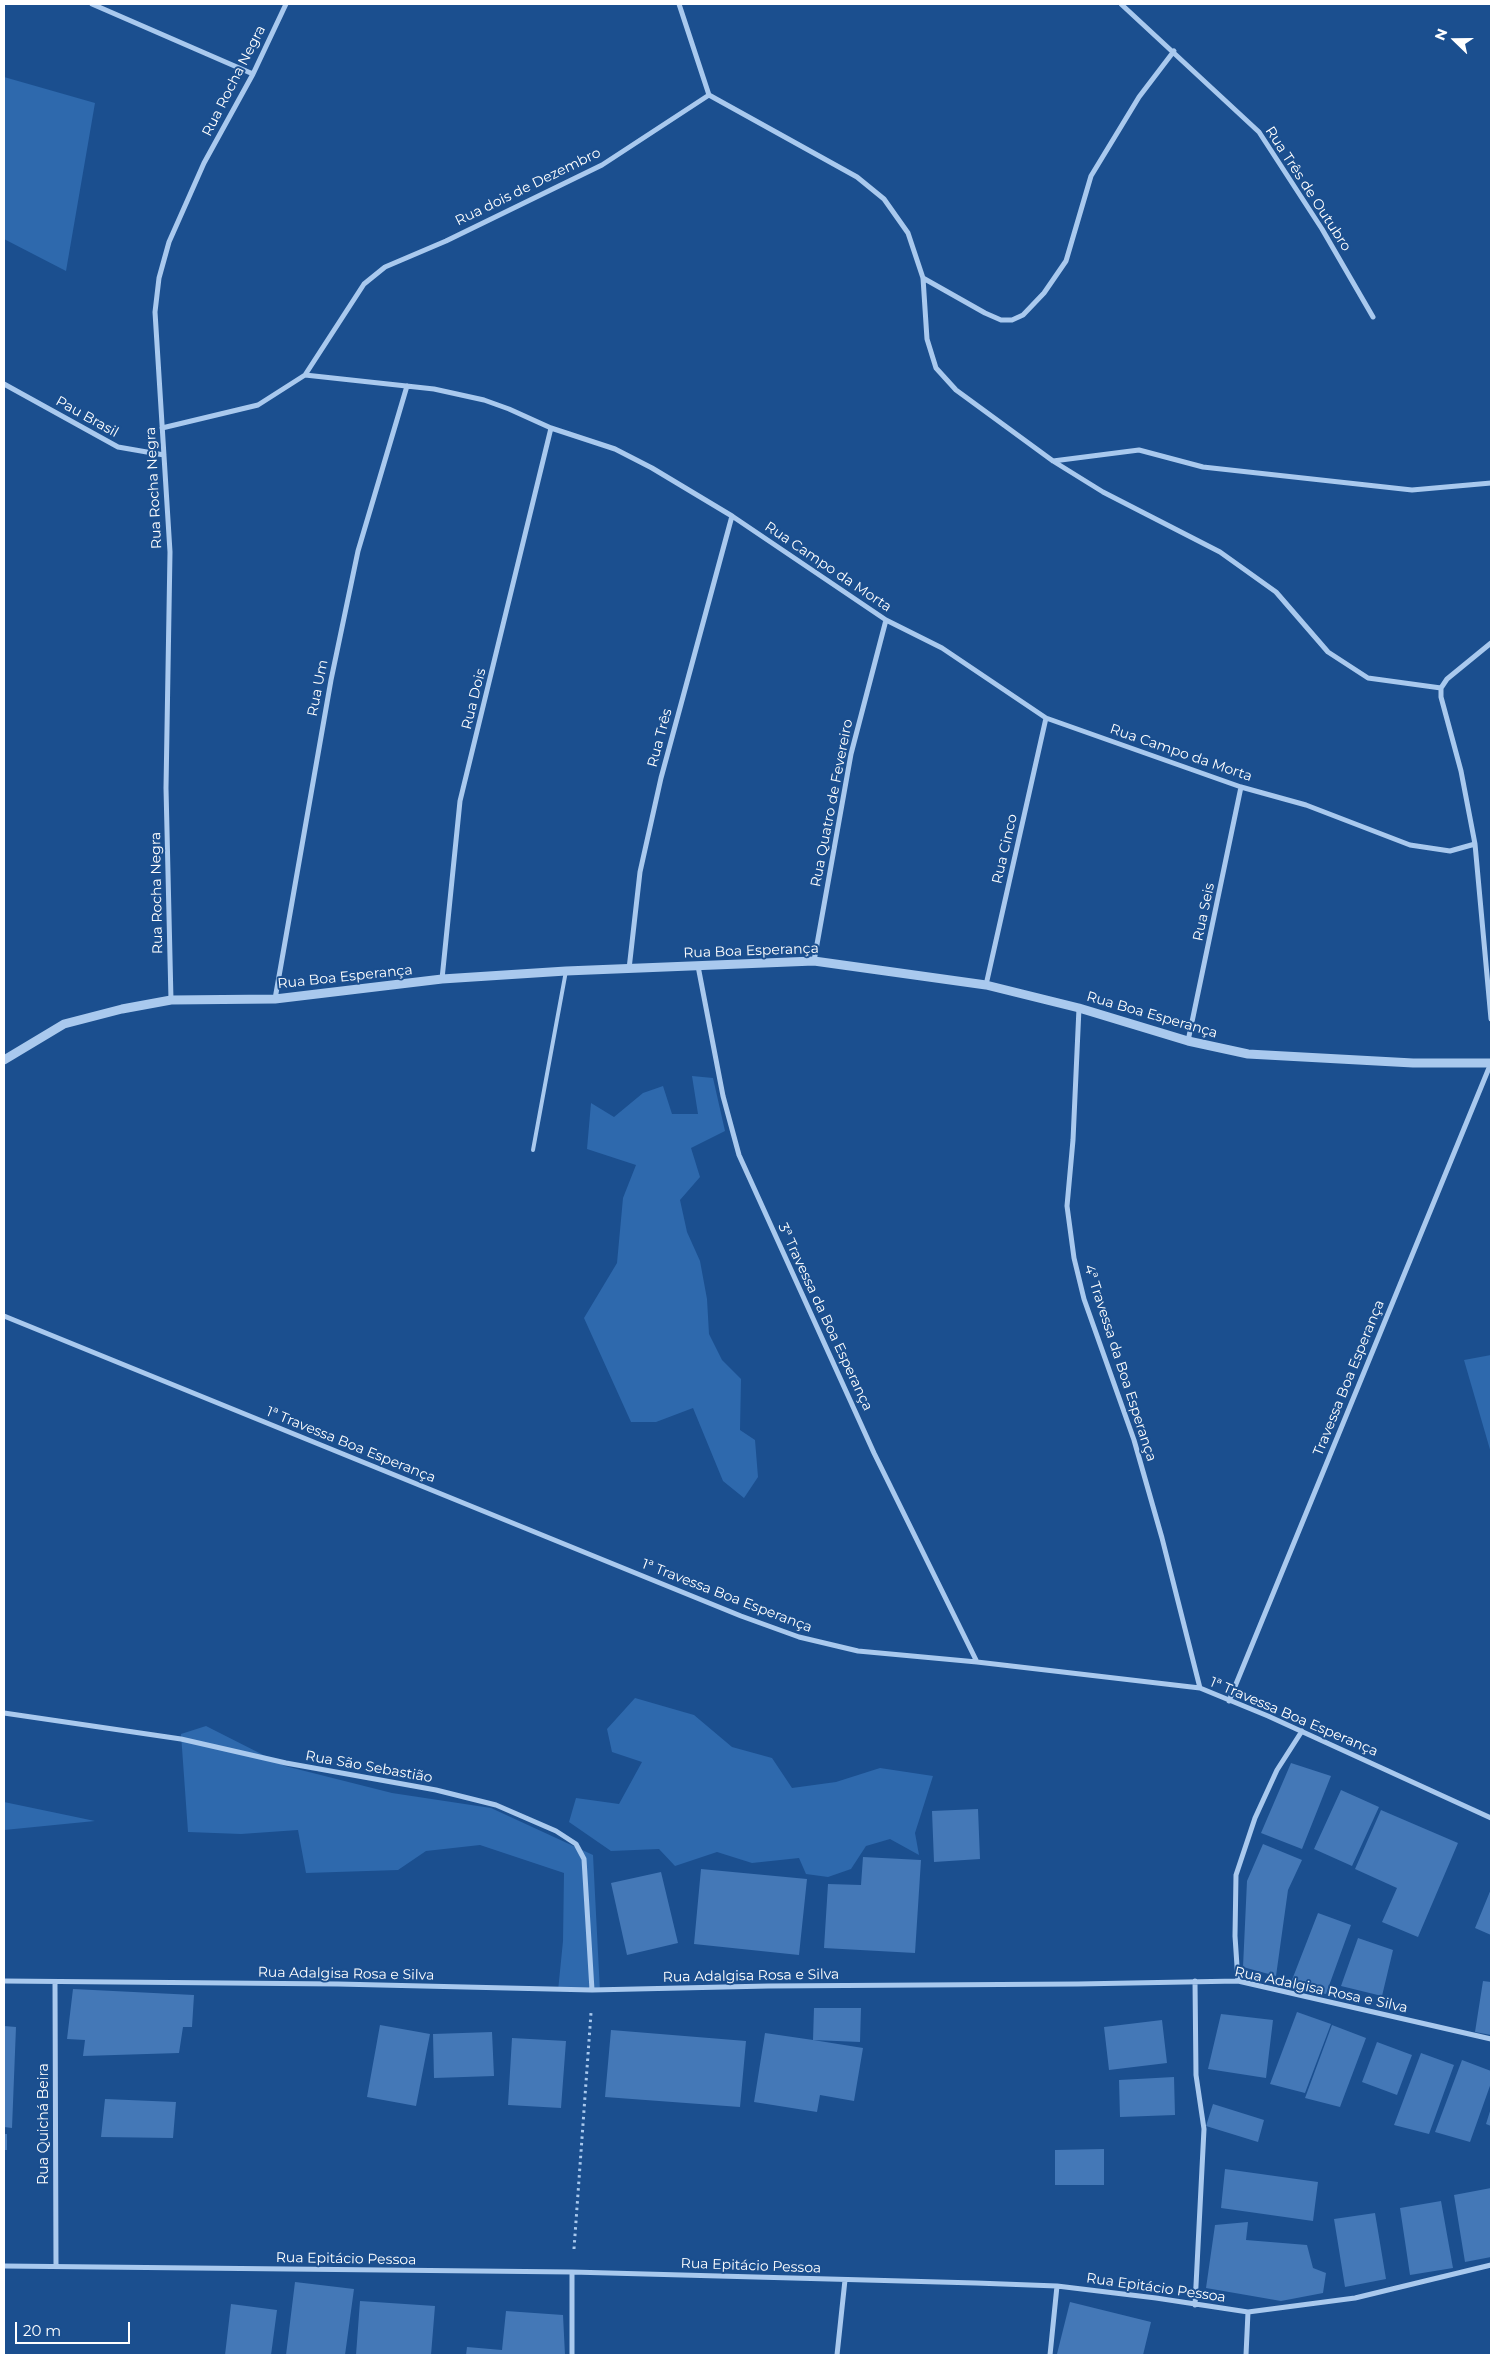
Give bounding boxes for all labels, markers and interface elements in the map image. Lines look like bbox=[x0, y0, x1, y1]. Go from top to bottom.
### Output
north arrow bbox=[1430, 15, 1480, 65]
street label: Rua Rocha Negra bbox=[199, 23, 269, 139]
text: N bbox=[1431, 26, 1452, 43]
street label: Rua Três de Outubro bbox=[1261, 124, 1355, 254]
street label: Rua dois de Dezembro bbox=[453, 144, 603, 230]
street label: Pau Brasil bbox=[53, 393, 121, 441]
street label: Rua Rocha Negra bbox=[142, 427, 166, 549]
street label: Rua Campo da Morta bbox=[761, 518, 895, 616]
street label: Rua Um bbox=[304, 658, 332, 718]
street label: Rua Dois bbox=[458, 667, 490, 731]
street label: Rua Três bbox=[644, 707, 676, 769]
street label: Rua Quatro de Fevereiro bbox=[807, 718, 857, 888]
street label: Rua Campo da Morta bbox=[1108, 721, 1254, 785]
street label: Rua Cinco bbox=[989, 812, 1021, 886]
street label: Rua Rocha Negra bbox=[148, 832, 166, 954]
street label: Rua Seis bbox=[1190, 881, 1218, 943]
street label: Rua Boa Esperança bbox=[683, 940, 819, 962]
street label: Rua Boa Esperança bbox=[277, 962, 413, 992]
street label: Rua Boa Esperança bbox=[1085, 988, 1219, 1042]
street label: 3ª Travessa da Boa Esperança bbox=[774, 1220, 876, 1414]
street label: 4ª Travessa da Boa Esperança bbox=[1080, 1262, 1160, 1464]
street label: Travessa Boa Esperança bbox=[1310, 1298, 1388, 1458]
street label: 1ª Travessa Boa Esperança bbox=[264, 1403, 438, 1487]
street label: 1ª Travessa Boa Esperança bbox=[640, 1556, 814, 1636]
street label: 1ª Travessa Boa Esperança bbox=[1207, 1674, 1381, 1760]
street label: Rua São Sebastião bbox=[304, 1748, 434, 1786]
street label: Rua Adalgisa Rosa e Silva bbox=[1233, 1963, 1409, 2017]
street label: Rua Adalgisa Rosa e Silva bbox=[258, 1964, 434, 1984]
street label: Rua Adalgisa Rosa e Silva bbox=[663, 1966, 839, 1986]
street label: Rua Quichá Beira bbox=[36, 2063, 52, 2185]
street label: Rua Epitácio Pessoa bbox=[276, 2249, 416, 2269]
street label: Rua Epitácio Pessoa bbox=[680, 2255, 822, 2277]
street label: Rua Epitácio Pessoa bbox=[1085, 2270, 1227, 2306]
scale bar bbox=[18, 2312, 132, 2344]
text: 20 m bbox=[23, 2321, 61, 2340]

